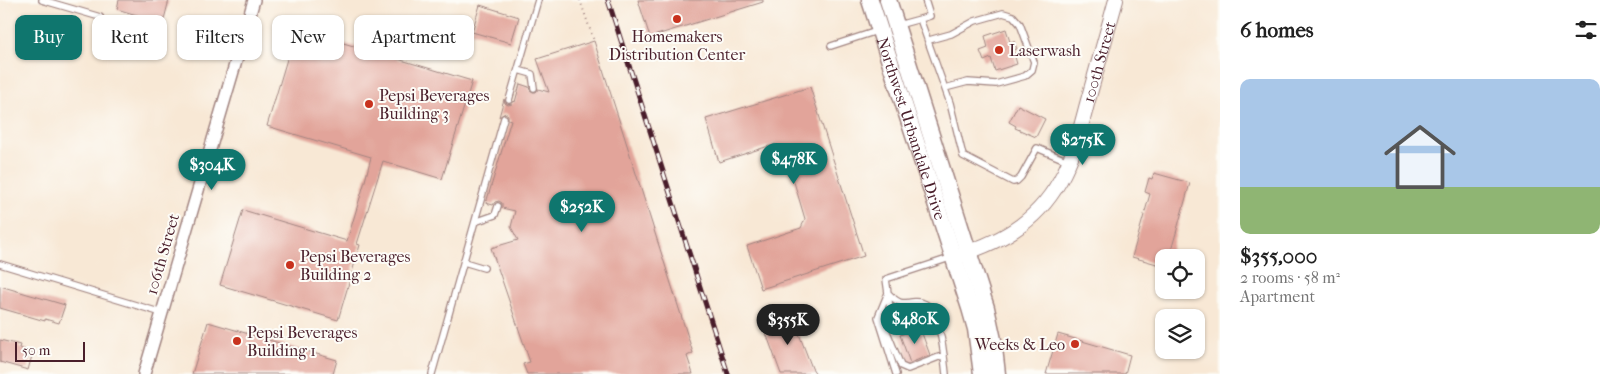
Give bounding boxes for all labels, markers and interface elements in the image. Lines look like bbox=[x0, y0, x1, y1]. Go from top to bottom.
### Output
marker: Homemakers Distribution Center bbox=[671, 13, 683, 25]
chip: Buy bbox=[15, 15, 82, 60]
chip: Rent bbox=[92, 15, 167, 60]
chip: Filters bbox=[177, 15, 262, 60]
chip: New bbox=[272, 15, 344, 60]
chip: Apartment bbox=[354, 15, 474, 60]
icon: filters bbox=[1572, 16, 1600, 44]
text: 6 homes bbox=[1240, 18, 1314, 42]
street label: 100th Street bbox=[1079, 19, 1120, 105]
place label: Homemakers Distribution Center bbox=[609, 27, 745, 64]
street label: Northwest Urbandale Drive bbox=[873, 35, 950, 222]
place label: Laserwash bbox=[1009, 41, 1081, 60]
marker: Laserwash bbox=[993, 44, 1005, 56]
place label: Pepsi Beverages Building 3 bbox=[379, 86, 489, 123]
marker: Pepsi Beverages Building 3 bbox=[363, 98, 375, 110]
icon: home bbox=[1375, 112, 1465, 202]
pin: $275K bbox=[1048, 124, 1118, 166]
text: $275K bbox=[1061, 130, 1105, 149]
pin: $478K bbox=[759, 142, 829, 185]
pin: $304K bbox=[177, 148, 247, 191]
text: $478K bbox=[771, 149, 817, 168]
text: $304K bbox=[189, 155, 235, 174]
pin: $252K bbox=[547, 190, 617, 233]
text: $252K bbox=[560, 197, 604, 216]
street label: 106th Street bbox=[142, 211, 183, 297]
text: $355,000 bbox=[1240, 244, 1317, 268]
place label: Pepsi Beverages Building 2 bbox=[300, 247, 410, 284]
map controls bbox=[1155, 249, 1205, 359]
button: locate bbox=[1155, 249, 1205, 299]
marker: Pepsi Beverages Building 2 bbox=[284, 259, 296, 271]
text: 2 rooms · 58 m² bbox=[1240, 268, 1340, 287]
text: Apartment bbox=[1240, 287, 1315, 306]
pin: $480K bbox=[880, 302, 950, 345]
pin: $355K bbox=[753, 304, 823, 346]
text: $480K bbox=[892, 309, 938, 328]
button: layers bbox=[1155, 309, 1205, 359]
text: $355K bbox=[768, 310, 808, 329]
place label: Pepsi Beverages Building 1 bbox=[247, 323, 357, 360]
marker: Pepsi Beverages Building 1 bbox=[231, 335, 243, 347]
place label: Weeks & Leo bbox=[974, 335, 1065, 354]
marker: Weeks & Leo bbox=[1069, 338, 1081, 350]
scale bar bbox=[15, 339, 85, 362]
text: 50 m bbox=[22, 342, 50, 359]

